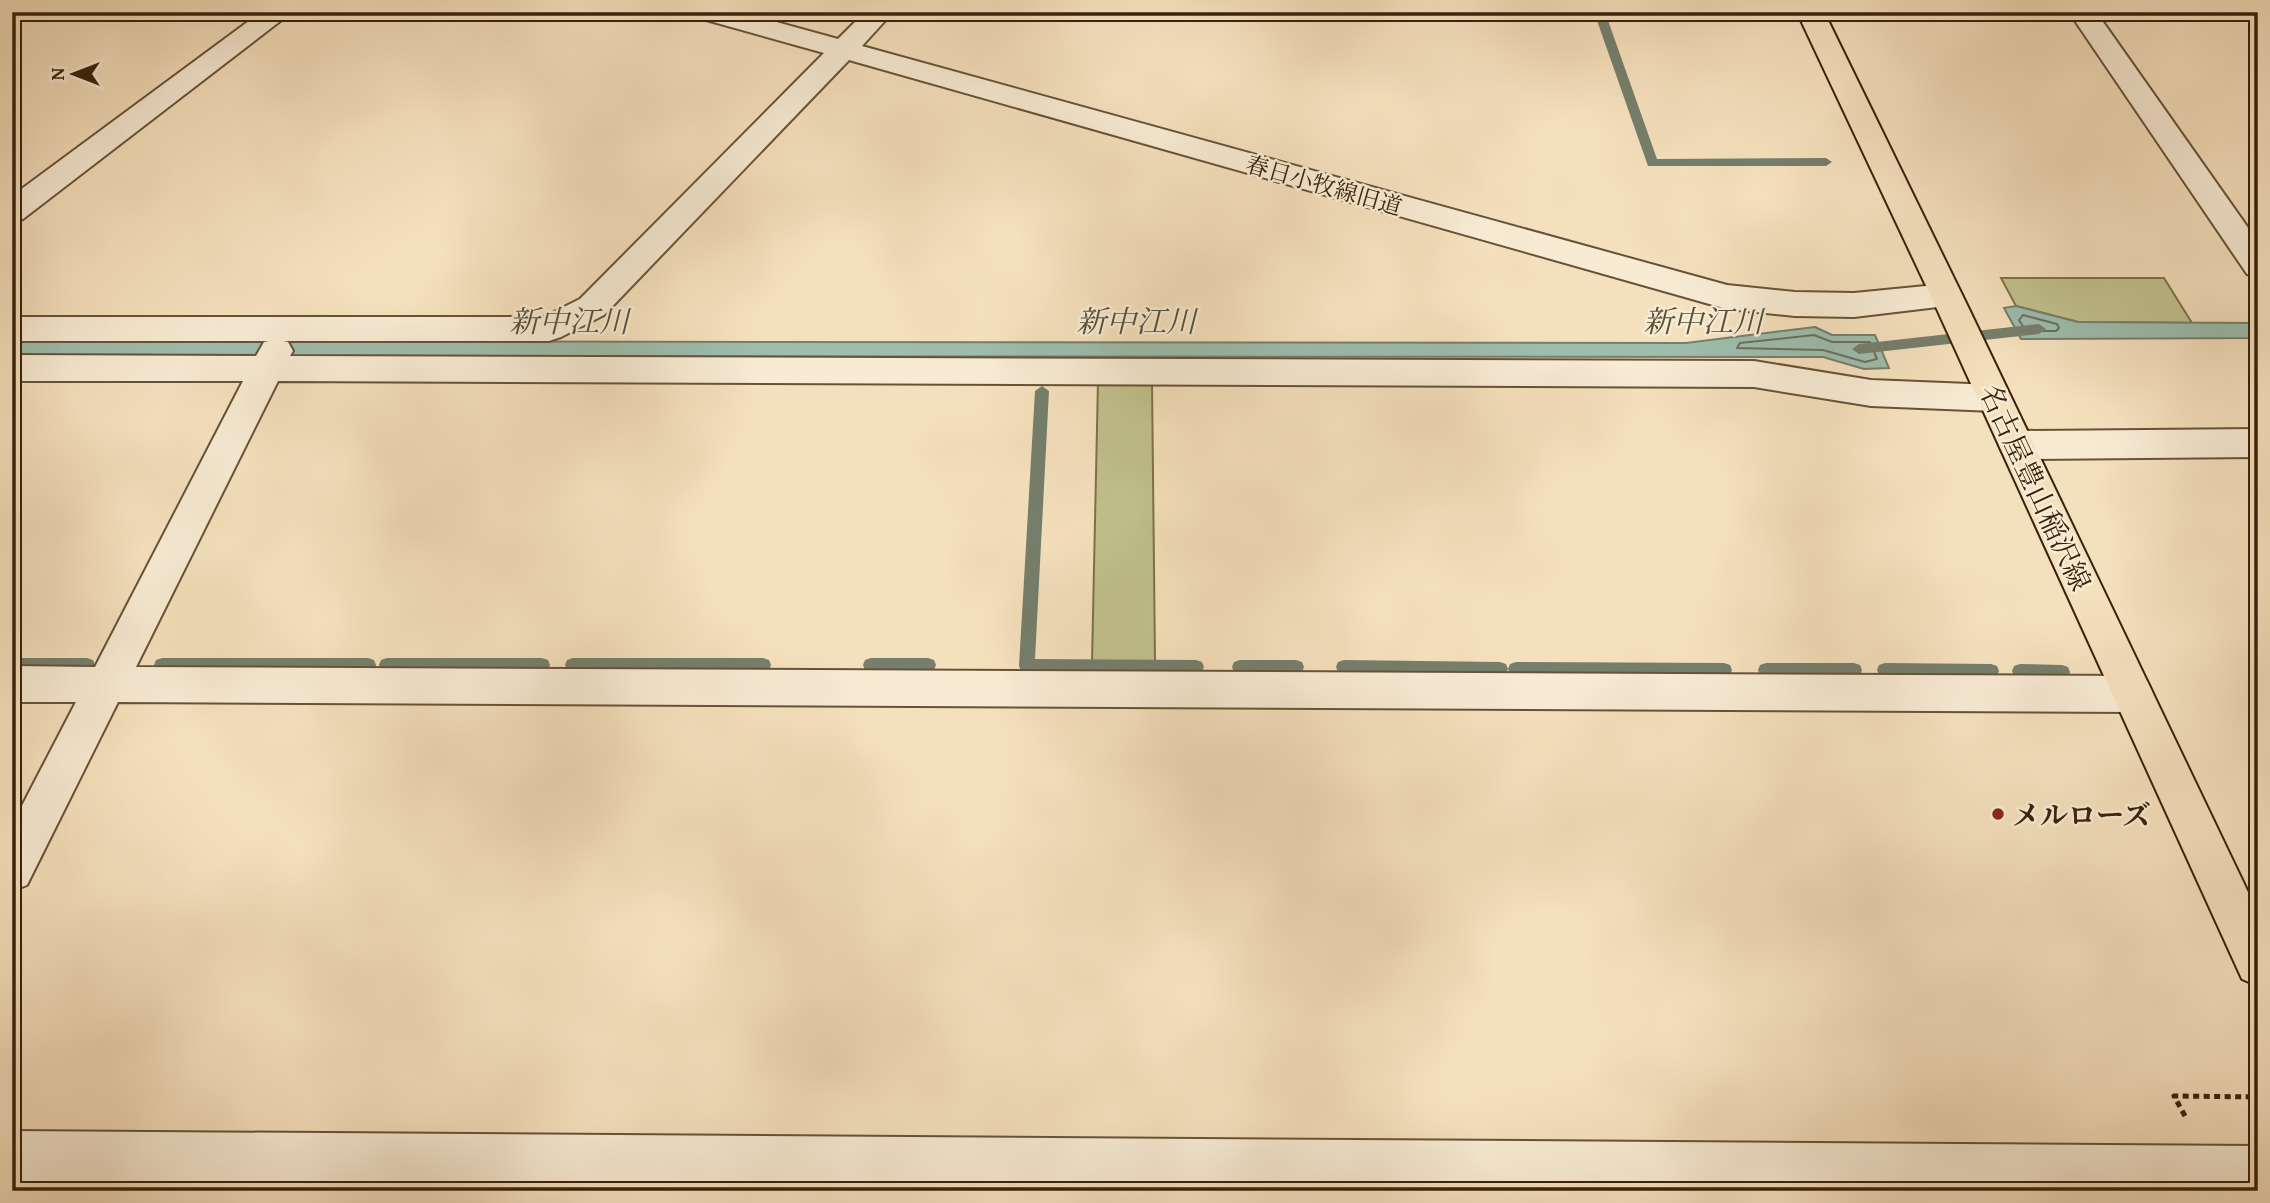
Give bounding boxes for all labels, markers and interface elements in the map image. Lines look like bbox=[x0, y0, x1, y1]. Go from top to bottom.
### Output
north arrow bbox=[38, 38, 108, 108]
text: N bbox=[43, 67, 71, 80]
street label: 春日小牧線旧道 bbox=[1242, 147, 1406, 223]
water label: 新中江川 bbox=[509, 299, 632, 343]
water label: 新中江川 bbox=[1076, 299, 1199, 343]
water label: 新中江川 bbox=[1643, 299, 1766, 343]
street label: 名古屋豊山稲沢線 bbox=[1970, 377, 2102, 597]
place label: メルローズ bbox=[2012, 794, 2151, 835]
marker: メルローズ bbox=[1990, 806, 2006, 822]

